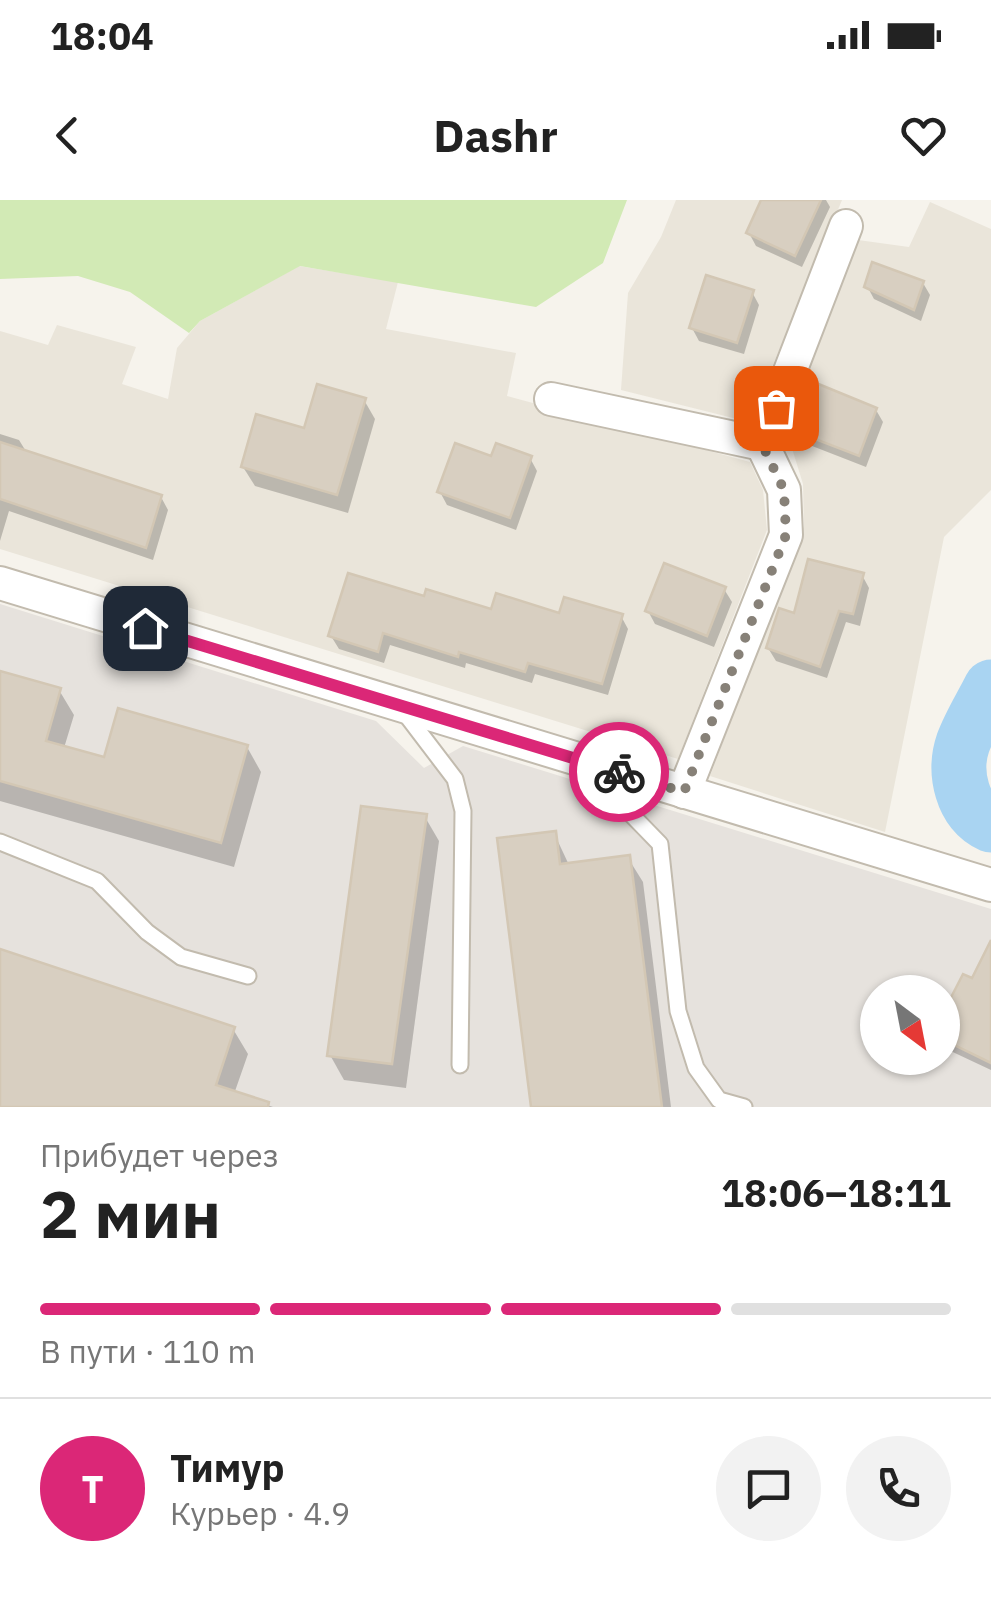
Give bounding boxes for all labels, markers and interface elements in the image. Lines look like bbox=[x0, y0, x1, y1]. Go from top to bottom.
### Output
text: 18:04 bbox=[50, 11, 154, 60]
text: Dashr bbox=[433, 106, 558, 164]
icon: back bbox=[40, 108, 95, 163]
icon: heart bbox=[896, 108, 951, 163]
pin bbox=[734, 366, 819, 451]
icon: bag bbox=[749, 381, 804, 436]
pin bbox=[103, 586, 188, 671]
icon: home bbox=[118, 601, 173, 656]
courier bbox=[569, 722, 669, 822]
icon: bike bbox=[592, 745, 647, 800]
north arrow bbox=[860, 975, 960, 1075]
map controls bbox=[860, 975, 960, 1075]
text: Прибудет через bbox=[40, 1134, 279, 1176]
text: 18:06–18:11 bbox=[721, 1168, 951, 1217]
text: 2 мин bbox=[40, 1171, 221, 1256]
text: В пути · 110 m bbox=[40, 1330, 256, 1372]
button: chat bbox=[716, 1436, 821, 1541]
button: phone bbox=[846, 1436, 951, 1541]
text: Тимур bbox=[170, 1443, 285, 1492]
text: Т bbox=[81, 1464, 104, 1513]
text: Курьер · 4.9 bbox=[170, 1492, 350, 1534]

